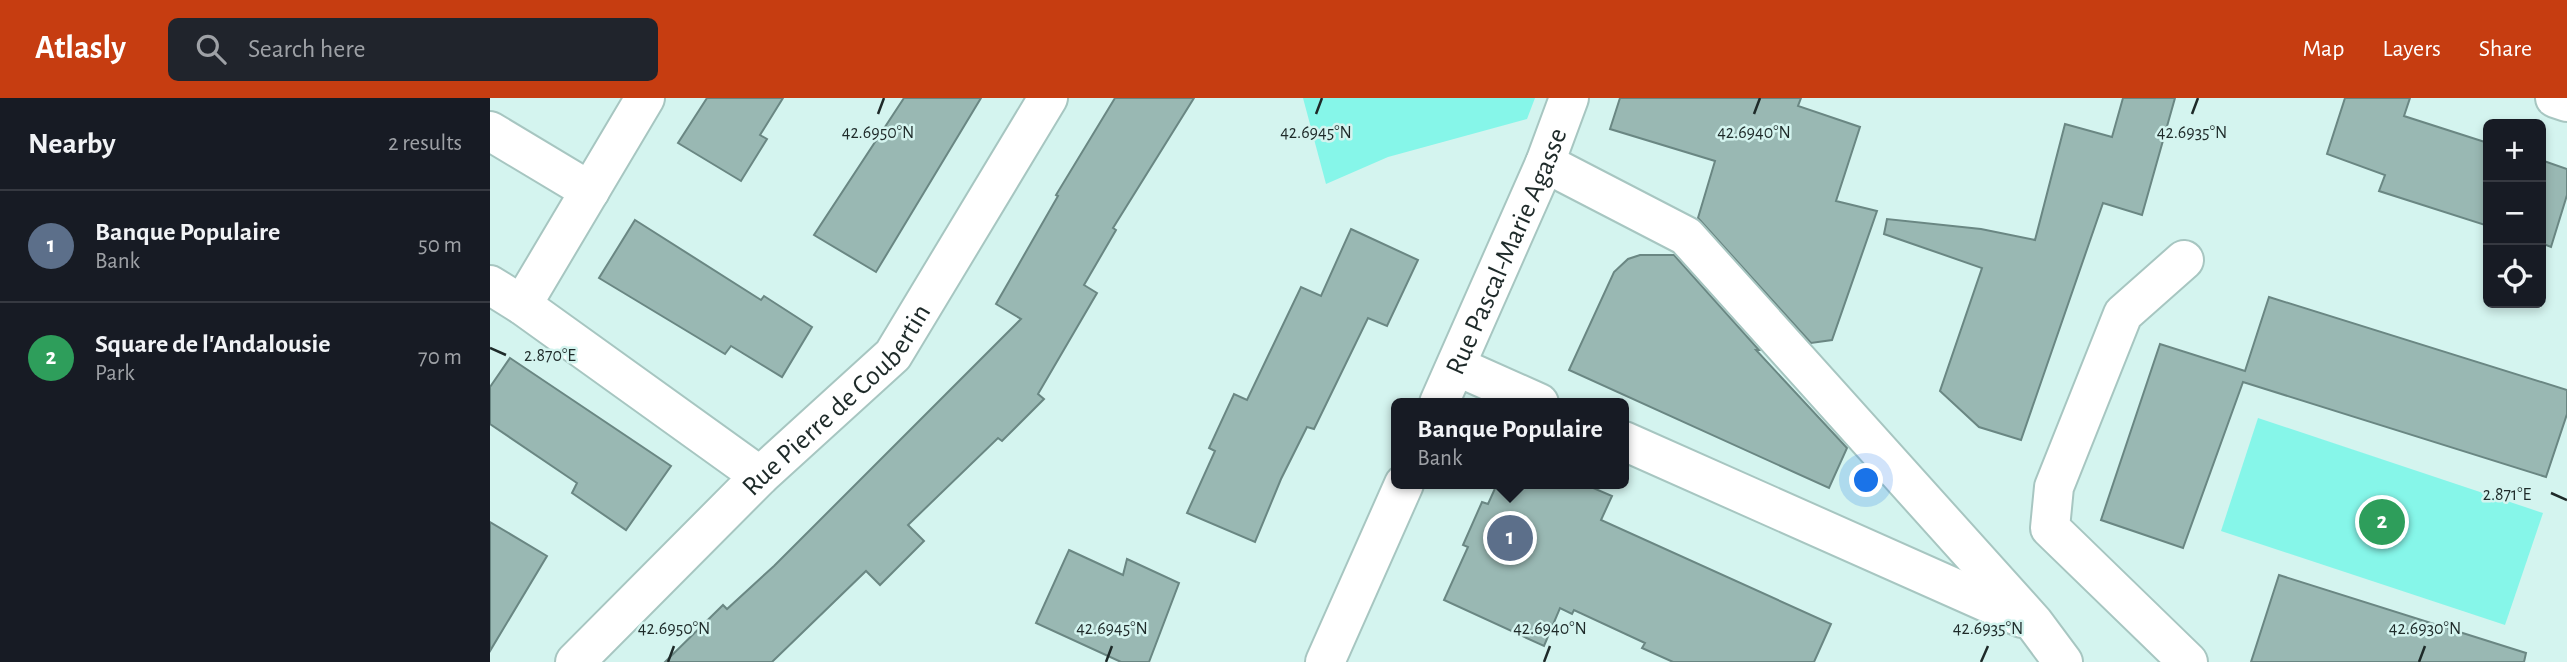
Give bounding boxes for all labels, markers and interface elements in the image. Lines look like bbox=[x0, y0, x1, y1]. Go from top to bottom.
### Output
search box bbox=[168, 18, 658, 81]
icon: search bbox=[192, 30, 230, 68]
text: Atlasly bbox=[35, 32, 126, 65]
text: Search here bbox=[248, 36, 366, 62]
text: Map bbox=[2302, 37, 2344, 61]
text: Layers bbox=[2382, 37, 2441, 61]
text: Share bbox=[2479, 37, 2532, 61]
map controls bbox=[2483, 119, 2546, 308]
button: + bbox=[2483, 119, 2546, 182]
text: 42.6950°N bbox=[842, 124, 914, 142]
text: 42.6945°N bbox=[1280, 124, 1352, 142]
street label: Rue Pascal-Marie Agasse bbox=[1441, 124, 1573, 379]
text: 42.6940°N bbox=[1717, 124, 1791, 142]
text: 42.6935°N bbox=[2157, 124, 2227, 142]
text: Nearby bbox=[28, 129, 116, 159]
text: 2 results bbox=[388, 132, 462, 155]
button: − bbox=[2483, 182, 2546, 245]
text: Banque Populaire bbox=[95, 219, 280, 245]
text: 1 bbox=[47, 234, 55, 257]
text: 50 m bbox=[418, 234, 462, 257]
button: locate bbox=[2483, 245, 2546, 308]
text: Bank bbox=[95, 250, 140, 273]
street label: Rue Pierre de Coubertin bbox=[737, 300, 936, 501]
text: Square de l'Andalousie bbox=[95, 331, 331, 357]
text: 2 bbox=[46, 346, 56, 369]
text: 70 m bbox=[418, 346, 462, 369]
text: 2.870°E bbox=[524, 347, 576, 365]
text: Park bbox=[95, 362, 135, 385]
popup bbox=[1391, 398, 1629, 489]
text: Banque Populaire bbox=[1417, 416, 1603, 442]
text: Bank bbox=[1417, 447, 1462, 470]
your location bbox=[1849, 463, 1883, 497]
text: 2.871°E bbox=[2483, 486, 2532, 504]
pin: 2 bbox=[2359, 496, 2405, 548]
pin: 1 bbox=[1487, 512, 1533, 564]
text: 42.6950°N bbox=[638, 620, 710, 638]
text: 42.6945°N bbox=[1076, 620, 1148, 638]
text: 42.6940°N bbox=[1513, 620, 1587, 638]
text: 42.6935°N bbox=[1953, 620, 2023, 638]
text: 42.6930°N bbox=[2389, 620, 2461, 638]

